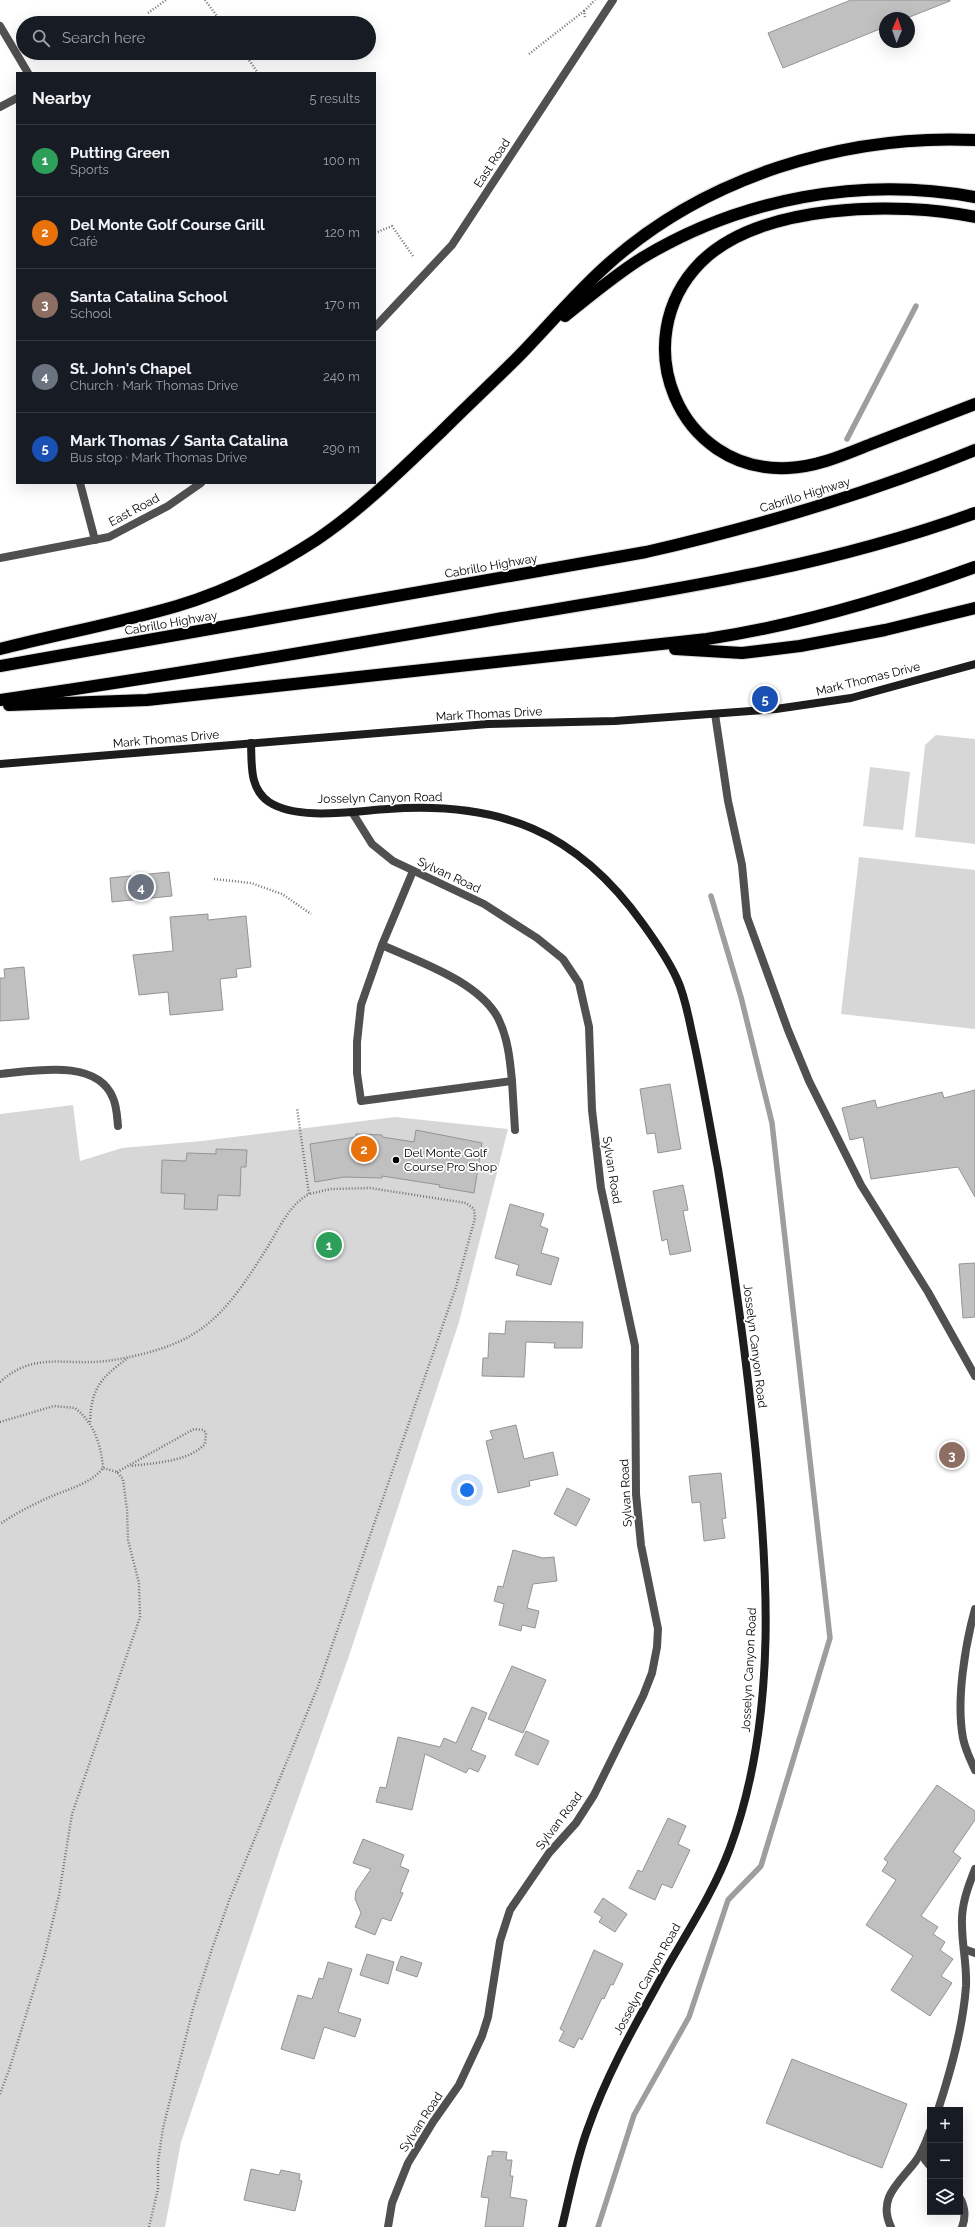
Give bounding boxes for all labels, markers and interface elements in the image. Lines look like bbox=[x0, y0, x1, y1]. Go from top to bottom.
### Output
north arrow bbox=[879, 12, 915, 48]
search box bbox=[16, 16, 376, 60]
icon: search bbox=[30, 27, 52, 49]
text: Search here bbox=[62, 29, 145, 47]
text: Nearby bbox=[32, 88, 91, 108]
text: 5 results bbox=[309, 91, 360, 106]
street label: East Road bbox=[471, 136, 513, 190]
text: Putting Green bbox=[70, 144, 170, 162]
text: 1 bbox=[42, 153, 48, 168]
text: 100 m bbox=[323, 153, 360, 168]
text: Sports bbox=[70, 162, 109, 177]
text: Del Monte Golf Course Grill bbox=[70, 216, 265, 234]
text: 2 bbox=[41, 225, 49, 240]
text: 120 m bbox=[324, 225, 360, 240]
text: Café bbox=[70, 234, 98, 249]
text: Santa Catalina School bbox=[70, 288, 227, 306]
text: 3 bbox=[41, 297, 49, 312]
text: 170 m bbox=[324, 297, 360, 312]
text: School bbox=[70, 306, 112, 321]
text: St. John's Chapel bbox=[70, 360, 191, 378]
text: 4 bbox=[41, 369, 49, 384]
text: 240 m bbox=[323, 369, 360, 384]
text: Church · Mark Thomas Drive bbox=[70, 378, 238, 393]
text: Mark Thomas / Santa Catalina bbox=[70, 432, 288, 450]
text: 5 bbox=[41, 441, 49, 456]
text: 290 m bbox=[322, 441, 360, 456]
text: Bus stop · Mark Thomas Drive bbox=[70, 450, 247, 465]
street label: Cabrillo Highway bbox=[758, 474, 852, 515]
street label: East Road bbox=[106, 491, 162, 529]
street label: Cabrillo Highway bbox=[444, 551, 539, 581]
street label: Cabrillo Highway bbox=[124, 608, 219, 638]
street label: Mark Thomas Drive bbox=[814, 659, 922, 699]
pin: 5 bbox=[752, 684, 778, 714]
street label: Mark Thomas Drive bbox=[435, 704, 543, 724]
street label: Mark Thomas Drive bbox=[112, 727, 220, 751]
street label: Josselyn Canyon Road bbox=[317, 790, 443, 806]
street label: Sylvan Road bbox=[415, 854, 483, 896]
pin: 4 bbox=[128, 872, 154, 902]
pin: 2 bbox=[351, 1134, 377, 1164]
street label: Sylvan Road bbox=[600, 1135, 624, 1205]
place label: Del Monte Golf Course Pro Shop bbox=[404, 1146, 497, 1174]
marker: Del Monte Golf Course Pro Shop bbox=[391, 1155, 401, 1165]
pin: 1 bbox=[316, 1230, 342, 1260]
street label: Josselyn Canyon Road bbox=[740, 1283, 770, 1409]
pin: 3 bbox=[939, 1440, 965, 1470]
street label: Sylvan Road bbox=[617, 1459, 635, 1527]
your location bbox=[457, 1480, 477, 1500]
street label: Josselyn Canyon Road bbox=[739, 1607, 759, 1733]
street label: Sylvan Road bbox=[533, 1790, 585, 1852]
street label: Josselyn Canyon Road bbox=[611, 1921, 683, 2037]
street label: Sylvan Road bbox=[397, 2090, 445, 2154]
map controls bbox=[927, 2107, 963, 2215]
button: + bbox=[927, 2107, 963, 2143]
button: − bbox=[927, 2143, 963, 2179]
button: layers bbox=[927, 2179, 963, 2215]

